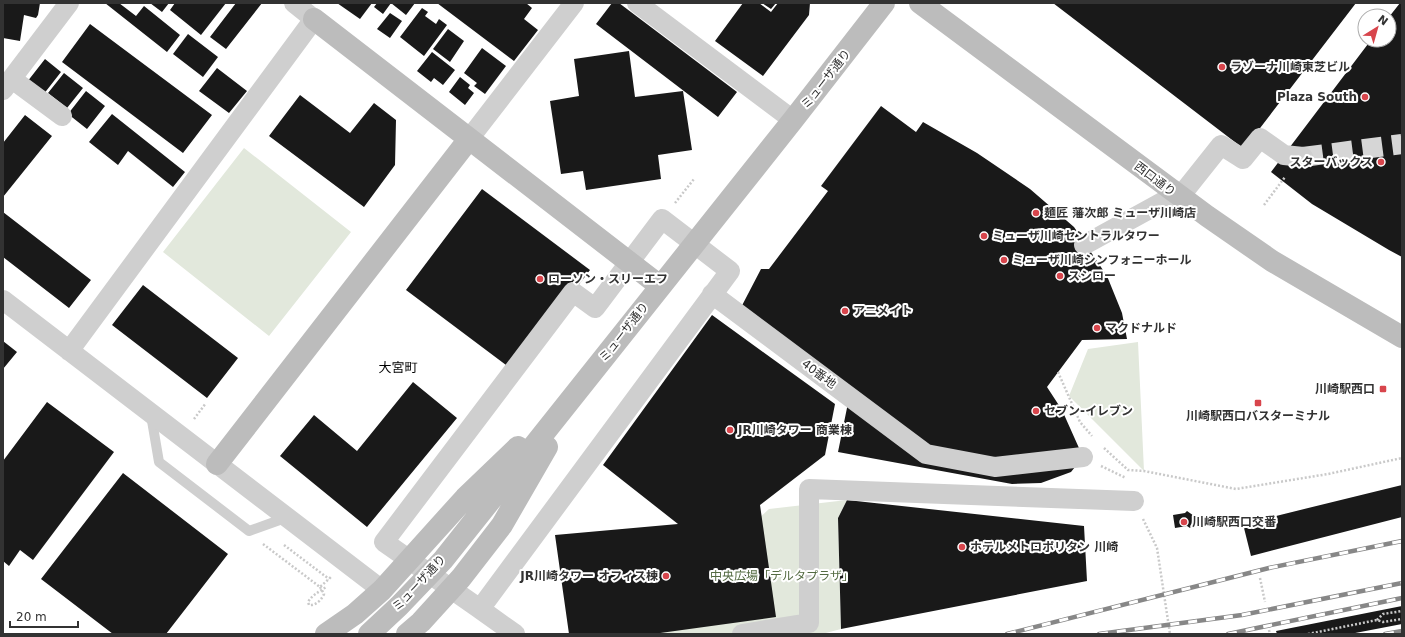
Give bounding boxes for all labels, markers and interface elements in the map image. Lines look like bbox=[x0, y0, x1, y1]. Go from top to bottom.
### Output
north arrow bbox=[1357, 8, 1397, 48]
text: N bbox=[1375, 12, 1390, 28]
street label: ミューザ通り bbox=[798, 46, 854, 112]
place label: ラゾーナ川崎東芝ビル bbox=[1230, 60, 1350, 74]
marker: ラゾーナ川崎東芝ビル bbox=[1217, 62, 1227, 72]
place label: Plaza South bbox=[1277, 90, 1357, 104]
marker: Plaza South bbox=[1360, 92, 1370, 102]
place label: スターバックス bbox=[1289, 155, 1373, 169]
marker: スターバックス bbox=[1376, 157, 1386, 167]
street label: 西口通り bbox=[1132, 159, 1178, 199]
place label: 麺匠 藩次郎 ミューザ川崎店 bbox=[1044, 206, 1196, 220]
marker: 麺匠 藩次郎 ミューザ川崎店 bbox=[1031, 208, 1041, 218]
place label: ミューザ川崎セントラルタワー bbox=[992, 229, 1160, 243]
marker: ミューザ川崎セントラルタワー bbox=[979, 231, 989, 241]
place label: ミューザ川崎シンフォニーホール bbox=[1012, 253, 1191, 267]
marker: ミューザ川崎シンフォニーホール bbox=[999, 255, 1009, 265]
place label: スシロー bbox=[1068, 269, 1116, 283]
marker: スシロー bbox=[1055, 271, 1065, 281]
place label: ローソン・スリーエフ bbox=[548, 272, 668, 286]
marker: ローソン・スリーエフ bbox=[535, 274, 545, 284]
street label: ミューザ通り bbox=[596, 299, 652, 365]
place label: アニメイト bbox=[853, 304, 913, 318]
marker: アニメイト bbox=[840, 306, 850, 316]
place label: マクドナルド bbox=[1105, 321, 1177, 335]
marker: マクドナルド bbox=[1092, 323, 1102, 333]
street label: 40番地 bbox=[799, 357, 839, 391]
district label: 大宮町 bbox=[378, 360, 418, 375]
place label: 川崎駅西口 bbox=[1315, 382, 1375, 396]
marker: 川崎駅西口 bbox=[1378, 384, 1388, 394]
marker: 川崎駅西口バスターミナル bbox=[1253, 398, 1263, 408]
place label: セブン-イレブン bbox=[1044, 404, 1133, 418]
marker: セブン-イレブン bbox=[1031, 406, 1041, 416]
place label: 川崎駅西口バスターミナル bbox=[1186, 409, 1330, 423]
place label: JR川崎タワー 商業棟 bbox=[737, 423, 852, 437]
marker: JR川崎タワー 商業棟 bbox=[725, 425, 735, 435]
place label: 川崎駅西口交番 bbox=[1192, 515, 1277, 529]
marker: 川崎駅西口交番 bbox=[1179, 517, 1189, 527]
place label: ホテルメトロポリタン 川崎 bbox=[970, 540, 1118, 554]
marker: ホテルメトロポリタン 川崎 bbox=[957, 542, 967, 552]
street label: ミューザ通り bbox=[389, 552, 449, 614]
place label: JR川崎タワー オフィス棟 bbox=[519, 569, 658, 583]
park label: 中央広場「デルタプラザ」 bbox=[710, 569, 854, 583]
marker: JR川崎タワー オフィス棟 bbox=[661, 571, 671, 581]
scale bar bbox=[10, 603, 78, 629]
text: 20 m bbox=[16, 610, 47, 624]

